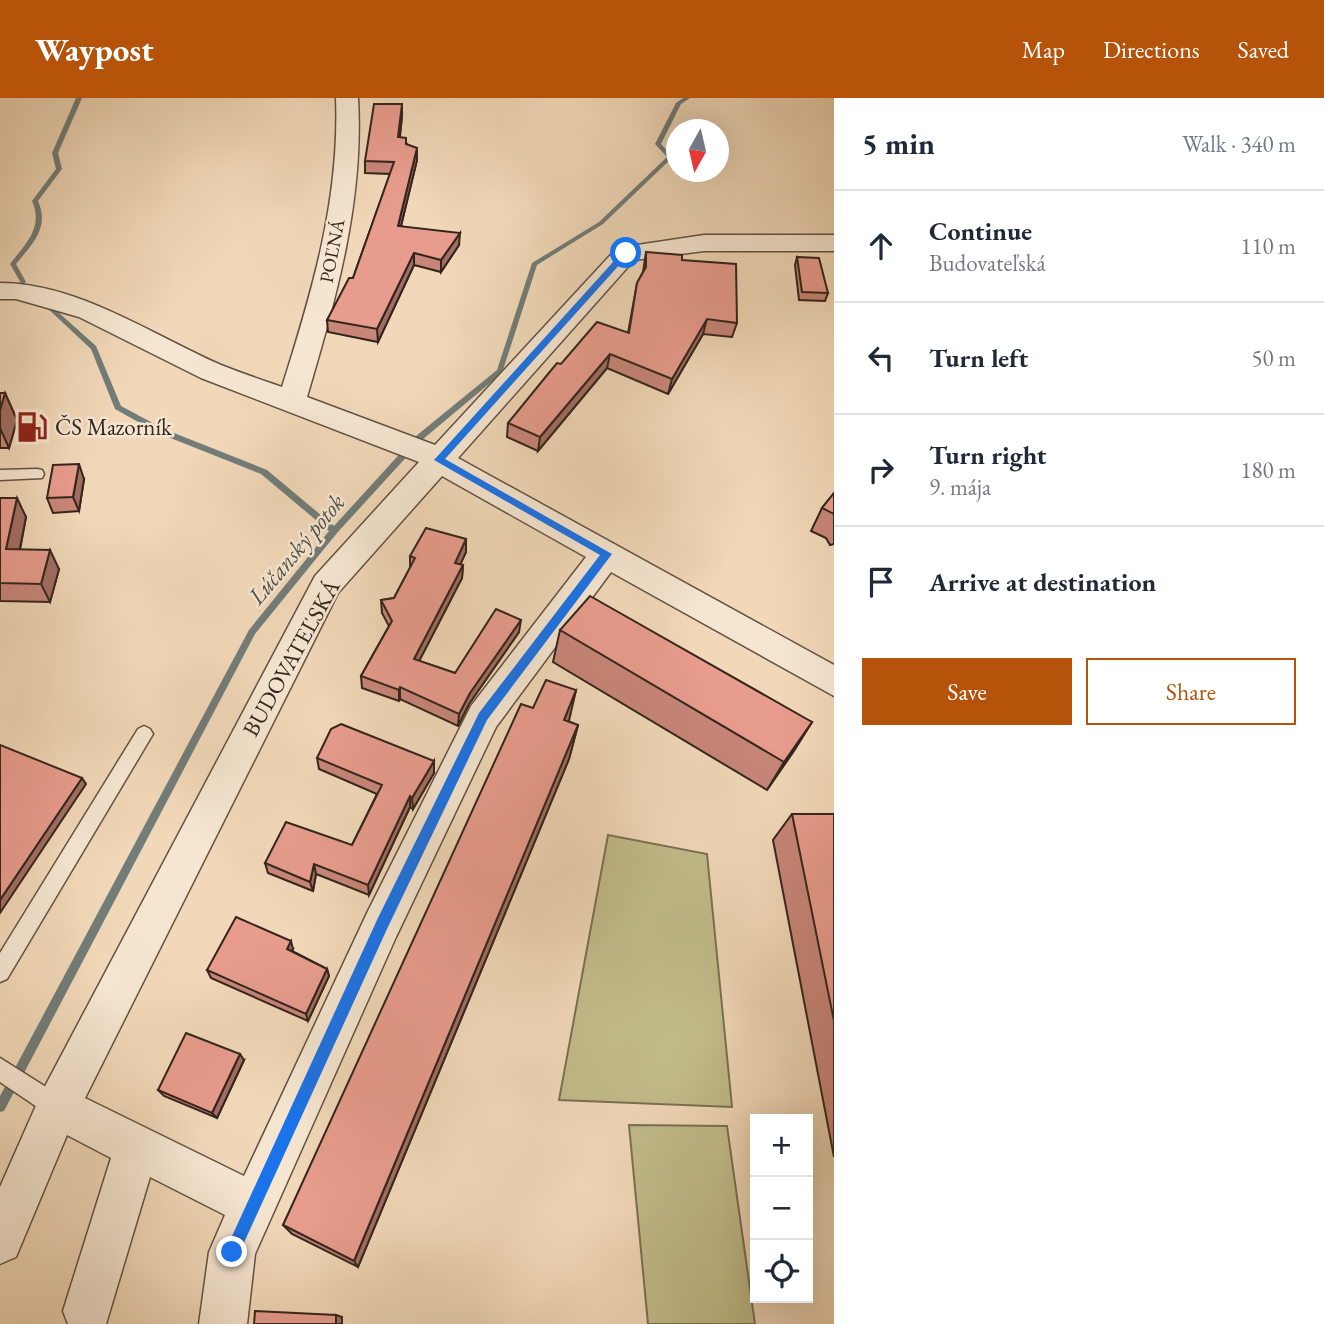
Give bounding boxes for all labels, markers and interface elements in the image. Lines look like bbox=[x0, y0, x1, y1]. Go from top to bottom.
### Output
text: Waypost bbox=[35, 28, 154, 71]
text: Map bbox=[1022, 34, 1065, 65]
text: Directions bbox=[1103, 34, 1200, 65]
text: Saved bbox=[1238, 34, 1289, 65]
north arrow bbox=[666, 119, 729, 182]
text: 5 min bbox=[862, 124, 935, 163]
text: Walk · 340 m bbox=[1182, 129, 1296, 159]
text: Continue bbox=[929, 214, 1032, 248]
street label: POĽNÁ bbox=[314, 216, 351, 285]
icon: ahead bbox=[862, 227, 900, 265]
text: 110 m bbox=[1240, 231, 1296, 261]
route start bbox=[610, 237, 641, 268]
text: Budovateľská bbox=[929, 248, 1046, 278]
icon: left bbox=[862, 339, 900, 377]
text: Turn left bbox=[929, 341, 1028, 375]
text: 50 m bbox=[1251, 343, 1296, 373]
fuel station icon: ČS Mazorník bbox=[15, 410, 49, 444]
place label: ČS Mazorník bbox=[55, 412, 173, 442]
text: Turn right bbox=[929, 438, 1047, 472]
icon: right bbox=[862, 451, 900, 489]
text: 180 m bbox=[1240, 455, 1296, 485]
text: 9. mája bbox=[929, 472, 991, 502]
water label: Lúčanský potok bbox=[240, 487, 351, 611]
icon: arrive bbox=[862, 563, 900, 601]
text: Arrive at destination bbox=[929, 565, 1156, 599]
street label: BUDOVATEĽSKÁ bbox=[235, 573, 347, 742]
button: Save bbox=[862, 658, 1072, 725]
button: Share bbox=[1086, 658, 1296, 725]
map controls bbox=[750, 1114, 813, 1303]
button: + bbox=[750, 1114, 813, 1177]
button: − bbox=[750, 1177, 813, 1240]
route end bbox=[216, 1236, 247, 1267]
button: locate bbox=[750, 1240, 813, 1303]

